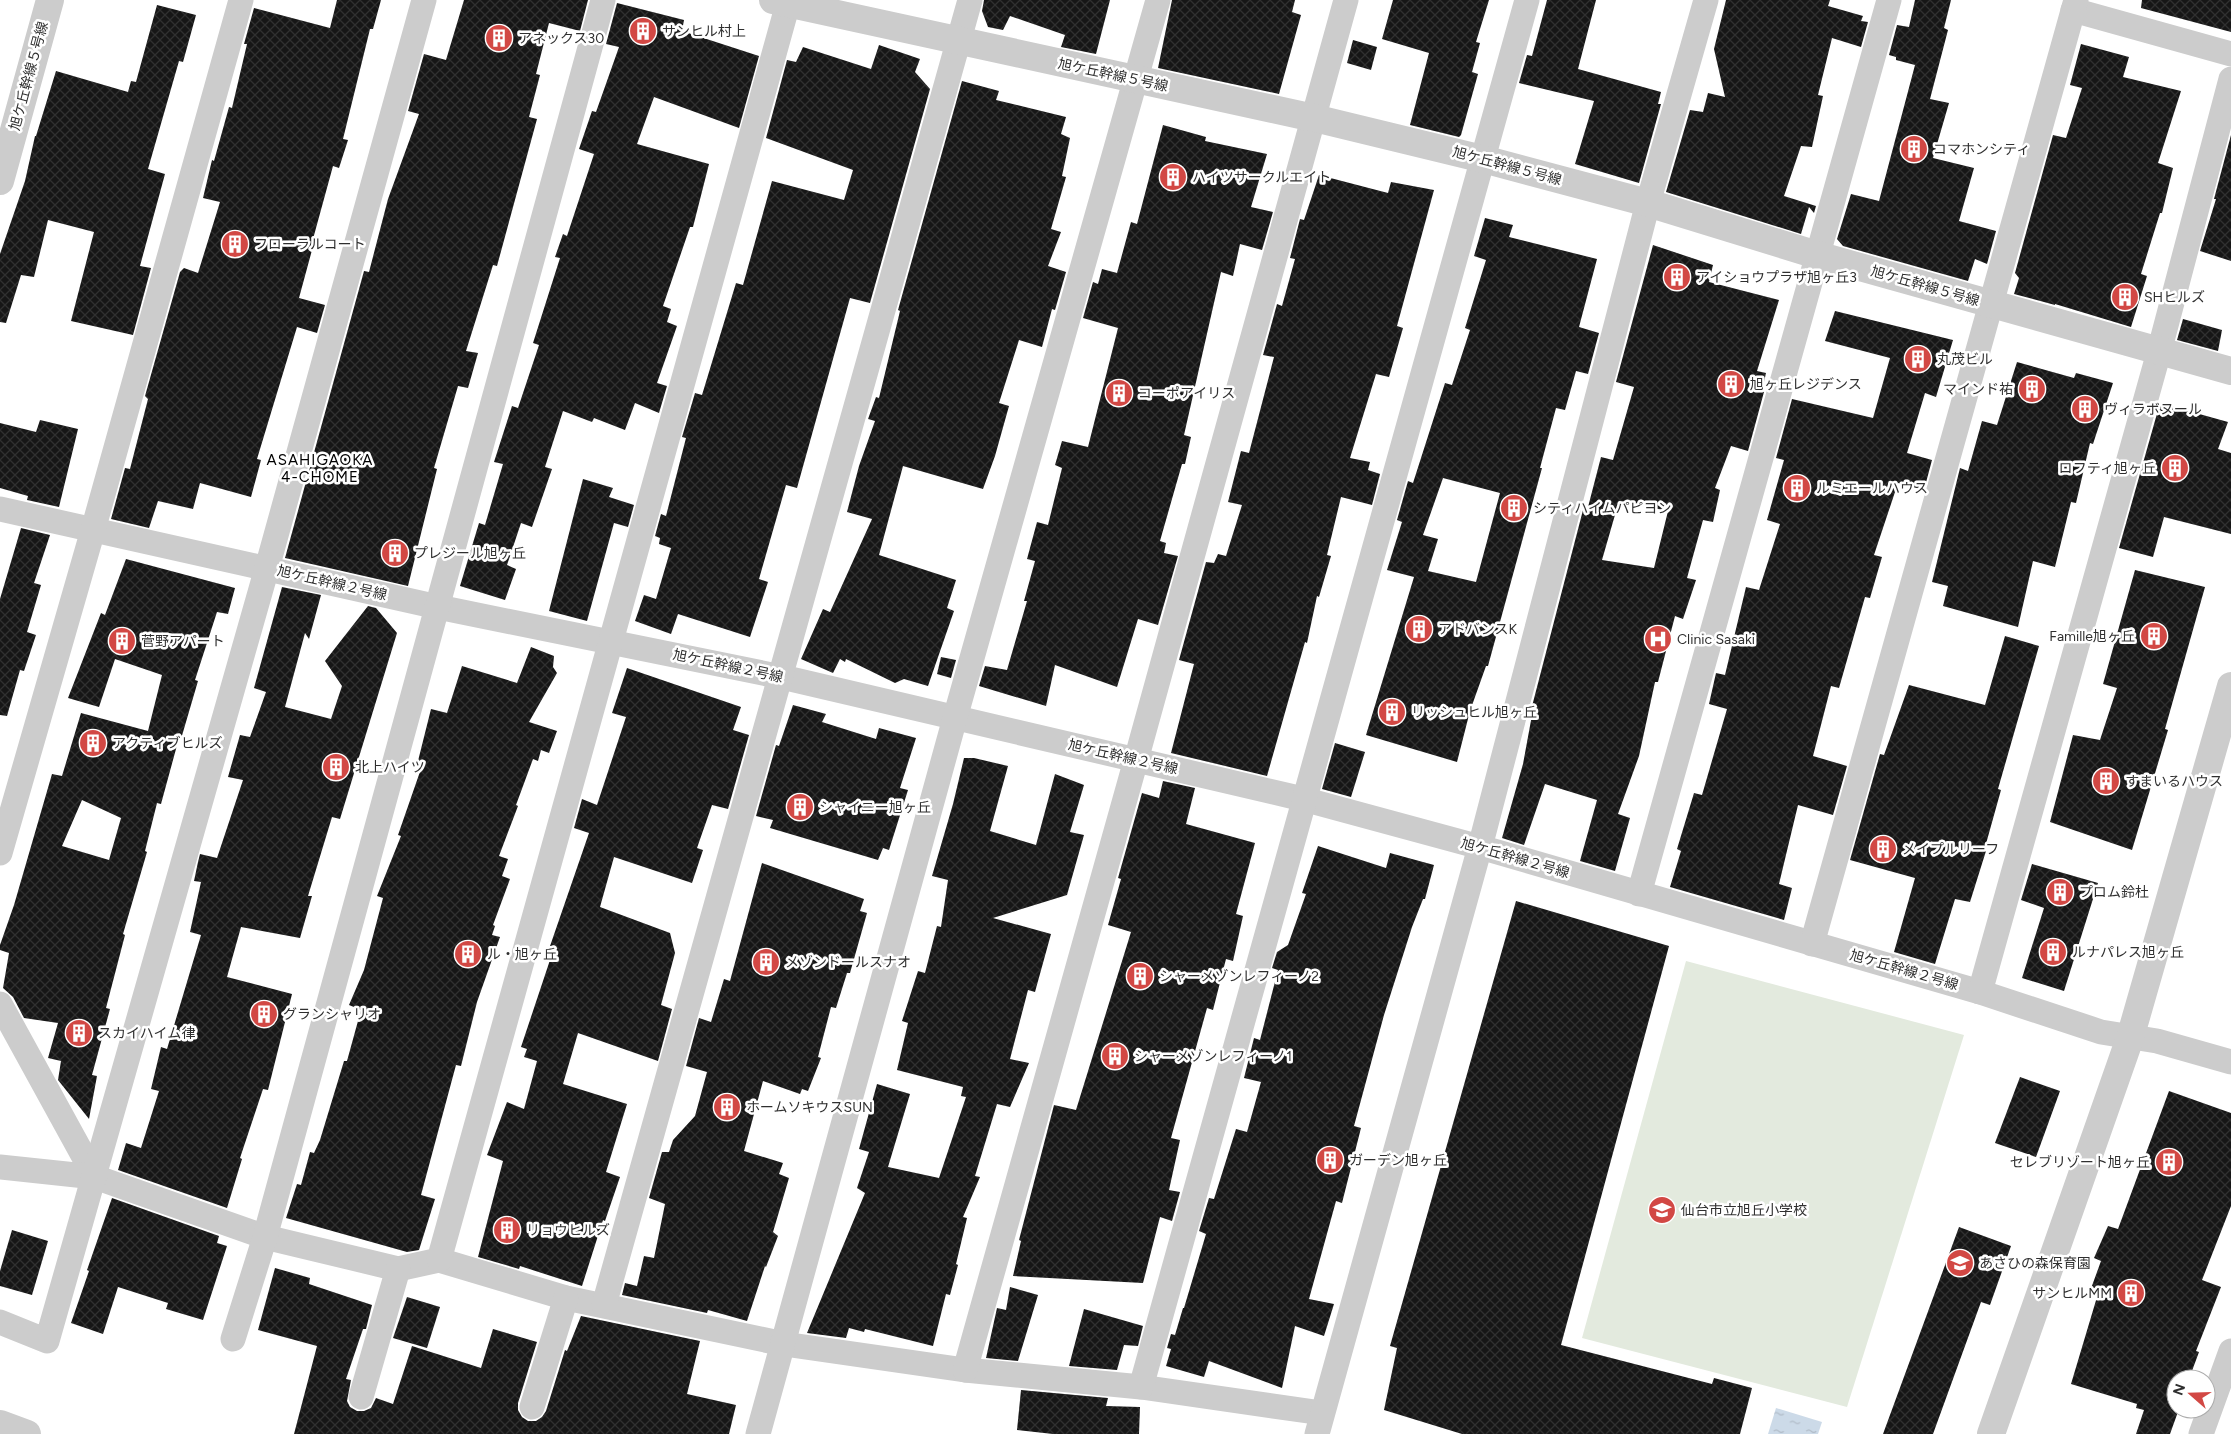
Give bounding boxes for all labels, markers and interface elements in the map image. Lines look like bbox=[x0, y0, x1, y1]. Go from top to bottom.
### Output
building icon: サンヒル村上 bbox=[628, 16, 658, 46]
street label: 旭ケ丘幹線５号線 bbox=[6, 20, 52, 132]
building icon: アネックス30 bbox=[484, 23, 514, 53]
place label: サンヒル村上 bbox=[662, 23, 746, 40]
place label: アネックス30 bbox=[518, 30, 604, 47]
street label: 旭ケ丘幹線５号線 bbox=[1056, 55, 1170, 95]
building icon: コマホンシティ bbox=[1899, 134, 1929, 164]
place label: コマホンシティ bbox=[1933, 141, 2030, 158]
street label: 旭ケ丘幹線５号線 bbox=[1451, 143, 1563, 189]
building icon: ハイツサークルエイト bbox=[1158, 162, 1188, 192]
place label: ハイツサークルエイト bbox=[1192, 169, 1331, 186]
building icon: フローラルコート bbox=[220, 229, 250, 259]
place label: フローラルコート bbox=[254, 236, 366, 253]
building icon: アイショウプラザ旭ヶ丘3 bbox=[1662, 262, 1692, 292]
street label: 旭ケ丘幹線５号線 bbox=[1869, 262, 1981, 310]
place label: アイショウプラザ旭ヶ丘3 bbox=[1696, 269, 1857, 286]
building icon: SHヒルズ bbox=[2110, 282, 2140, 312]
place label: SHヒルズ bbox=[2144, 289, 2205, 306]
building icon: 丸茂ビル bbox=[1903, 344, 1933, 374]
place label: 丸茂ビル bbox=[1937, 351, 1993, 368]
building icon: 旭ヶ丘レジデンス bbox=[1716, 369, 1746, 399]
building icon: マインド祐 bbox=[2017, 374, 2047, 404]
place label: 旭ヶ丘レジデンス bbox=[1750, 376, 1862, 393]
building icon: コーポアイリス bbox=[1104, 378, 1134, 408]
place label: マインド祐 bbox=[1943, 381, 2013, 398]
place label: コーポアイリス bbox=[1138, 385, 1235, 402]
building icon: ヴィラボヌール bbox=[2070, 394, 2100, 424]
place label: ヴィラボヌール bbox=[2104, 401, 2202, 418]
district label: ASAHIGAOKA 4-CHOME bbox=[267, 451, 373, 486]
building icon: ロフティ旭ヶ丘 bbox=[2160, 453, 2190, 483]
place label: ロフティ旭ヶ丘 bbox=[2059, 460, 2156, 477]
building icon: ルミエールハウス bbox=[1782, 473, 1812, 503]
place label: ルミエールハウス bbox=[1816, 480, 1928, 497]
building icon: シティハイムパピヨン bbox=[1499, 493, 1529, 523]
place label: シティハイムパピヨン bbox=[1533, 500, 1672, 517]
building icon: プレジール旭ヶ丘 bbox=[380, 538, 410, 568]
place label: プレジール旭ヶ丘 bbox=[414, 545, 526, 562]
street label: 旭ケ丘幹線２号線 bbox=[276, 562, 388, 604]
building icon: アドバンスK bbox=[1404, 614, 1434, 644]
place label: アドバンスK bbox=[1438, 621, 1517, 638]
building icon: Famille旭ヶ丘 bbox=[2139, 621, 2169, 651]
hospital icon: Clinic Sasaki bbox=[1643, 624, 1673, 654]
building icon: 菅野アパート bbox=[107, 626, 137, 656]
place label: Famille旭ヶ丘 bbox=[2049, 628, 2135, 645]
place label: Clinic Sasaki bbox=[1677, 631, 1755, 648]
place label: 菅野アパート bbox=[141, 633, 225, 650]
street label: 旭ケ丘幹線２号線 bbox=[671, 646, 785, 686]
building icon: リッシュヒル旭ヶ丘 bbox=[1377, 697, 1407, 727]
place label: リッシュヒル旭ヶ丘 bbox=[1411, 704, 1537, 721]
building icon: アクティブヒルズ bbox=[78, 728, 108, 758]
place label: アクティブヒルズ bbox=[112, 735, 222, 752]
street label: 旭ケ丘幹線２号線 bbox=[1067, 736, 1179, 778]
building icon: 北上ハイツ bbox=[321, 752, 351, 782]
place label: 北上ハイツ bbox=[355, 759, 425, 776]
building icon: すまいるハウス bbox=[2091, 766, 2121, 796]
place label: すまいるハウス bbox=[2125, 773, 2223, 790]
building icon: シャイニー旭ヶ丘 bbox=[785, 792, 815, 822]
place label: シャイニー旭ヶ丘 bbox=[819, 799, 931, 816]
street label: 旭ケ丘幹線２号線 bbox=[1459, 834, 1571, 882]
building icon: メイプルリーフ bbox=[1868, 834, 1898, 864]
place label: メイプルリーフ bbox=[1902, 841, 1999, 858]
building icon: プロム鈴杜 bbox=[2045, 877, 2075, 907]
place label: プロム鈴杜 bbox=[2079, 884, 2149, 901]
building icon: ルナパレス旭ヶ丘 bbox=[2038, 937, 2068, 967]
building icon: ル・旭ヶ丘 bbox=[453, 939, 483, 969]
place label: ルナパレス旭ヶ丘 bbox=[2072, 944, 2184, 961]
place label: ル・旭ヶ丘 bbox=[487, 946, 557, 963]
street label: 旭ケ丘幹線２号線 bbox=[1848, 946, 1960, 994]
building icon: メゾンドールスナオ bbox=[751, 947, 781, 977]
place label: メゾンドールスナオ bbox=[785, 954, 911, 971]
building icon: シャーメゾンレフィーノ2 bbox=[1125, 961, 1155, 991]
place label: シャーメゾンレフィーノ2 bbox=[1159, 968, 1319, 985]
building icon: グランシャリオ bbox=[249, 999, 279, 1029]
place label: グランシャリオ bbox=[283, 1006, 381, 1023]
building icon: スカイハイム律 bbox=[64, 1018, 94, 1048]
place label: スカイハイム律 bbox=[98, 1025, 195, 1042]
building icon: シャーメゾンレフィーノ1 bbox=[1100, 1041, 1130, 1071]
place label: シャーメゾンレフィーノ1 bbox=[1134, 1048, 1292, 1065]
building icon: ホームソキウスSUN bbox=[712, 1092, 742, 1122]
place label: ホームソキウスSUN bbox=[746, 1099, 873, 1116]
building icon: ガーデン旭ヶ丘 bbox=[1315, 1145, 1345, 1175]
building icon: セレブリゾート旭ヶ丘 bbox=[2154, 1147, 2184, 1177]
place label: ガーデン旭ヶ丘 bbox=[1349, 1152, 1447, 1169]
place label: セレブリゾート旭ヶ丘 bbox=[2010, 1154, 2150, 1171]
school or university icon: 仙台市立旭丘小学校 bbox=[1647, 1195, 1677, 1225]
place label: 仙台市立旭丘小学校 bbox=[1681, 1202, 1807, 1219]
building icon: リョウヒルズ bbox=[492, 1215, 522, 1245]
place label: リョウヒルズ bbox=[526, 1222, 610, 1239]
school or university icon: あさひの森保育園 bbox=[1945, 1248, 1975, 1278]
place label: あさひの森保育園 bbox=[1979, 1255, 2091, 1272]
building icon: サンヒルMM bbox=[2116, 1278, 2146, 1308]
place label: サンヒルMM bbox=[2032, 1285, 2112, 1302]
north arrow bbox=[2166, 1369, 2216, 1419]
text: N bbox=[2169, 1382, 2189, 1398]

